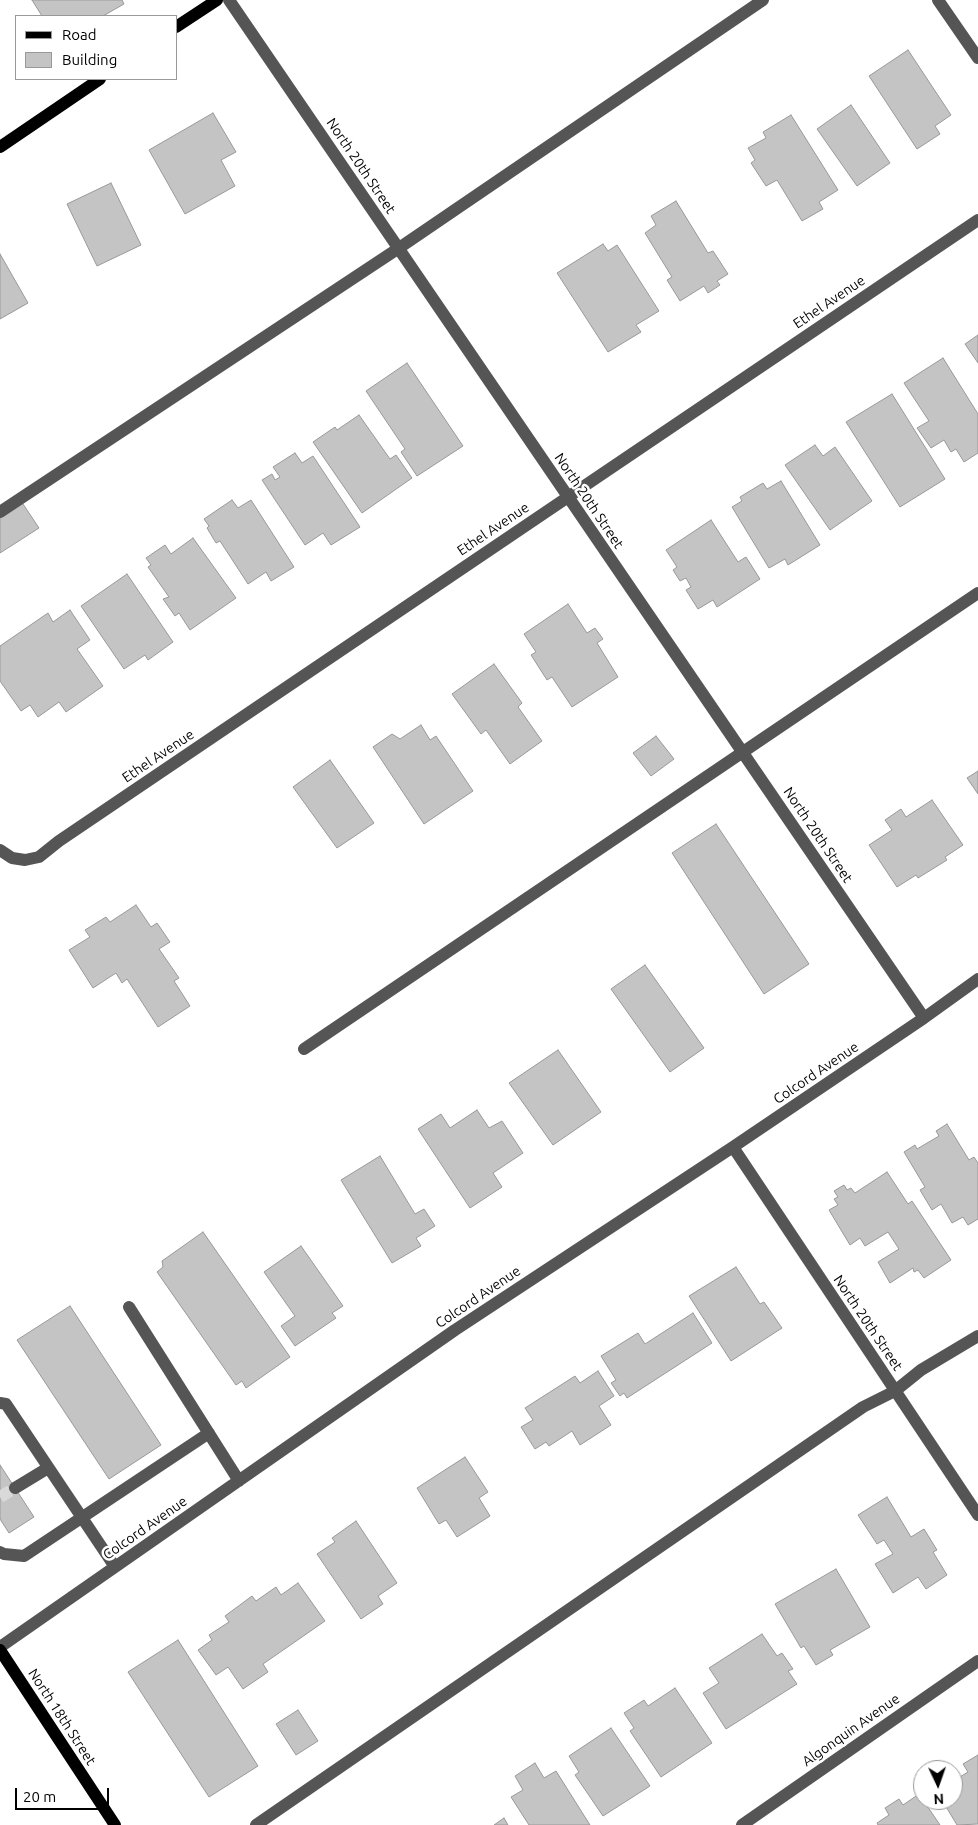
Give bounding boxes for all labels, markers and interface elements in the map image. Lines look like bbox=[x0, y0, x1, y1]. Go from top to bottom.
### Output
legend bbox=[15, 15, 178, 80]
text: Road bbox=[62, 26, 97, 43]
text: Building bbox=[62, 51, 117, 68]
street label: North 20th Street bbox=[323, 115, 399, 217]
street label: Ethel Avenue bbox=[790, 272, 868, 332]
street label: North 20th Street bbox=[551, 450, 627, 552]
street label: Ethel Avenue bbox=[454, 499, 532, 559]
street label: Ethel Avenue bbox=[119, 726, 197, 786]
street label: North 20th Street bbox=[780, 784, 856, 886]
street label: Colcord Avenue bbox=[770, 1038, 862, 1108]
street label: Colcord Avenue bbox=[432, 1262, 524, 1332]
street label: North 20th Street bbox=[830, 1272, 906, 1374]
street label: Colcord Avenue bbox=[100, 1493, 190, 1563]
street label: North 18th Street bbox=[25, 1666, 99, 1768]
street label: Algonquin Avenue bbox=[799, 1690, 903, 1770]
north arrow bbox=[913, 1760, 963, 1810]
scale bar bbox=[18, 1778, 111, 1810]
text: 20 m bbox=[23, 1788, 56, 1805]
text: N bbox=[933, 1791, 944, 1807]

